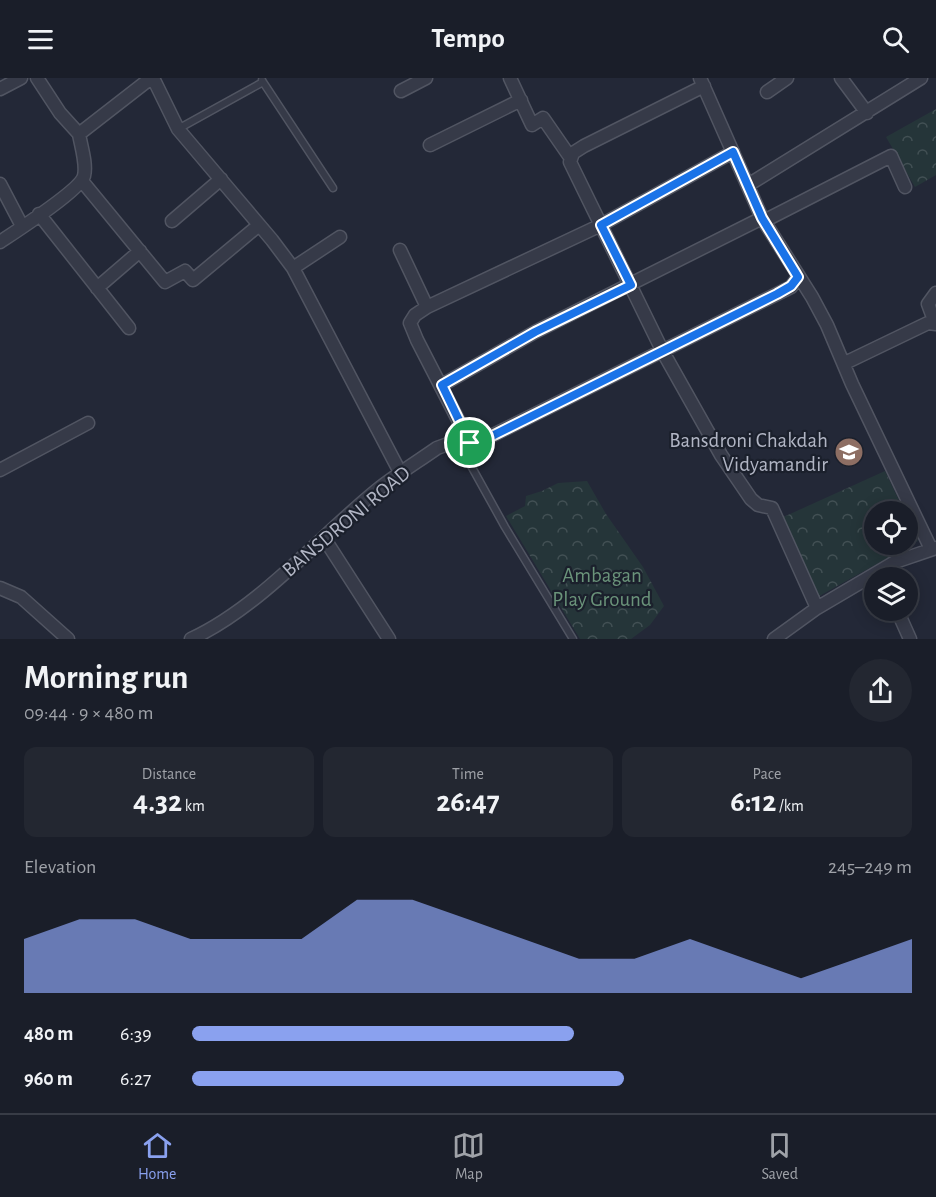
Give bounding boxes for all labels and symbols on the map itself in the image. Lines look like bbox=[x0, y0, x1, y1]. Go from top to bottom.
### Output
pin bbox=[444, 417, 495, 468]
place label: Bansdroni Chakdah Vidyamandir bbox=[669, 430, 828, 475]
school or university icon: Bansdroni Chakdah Vidyamandir bbox=[833, 436, 865, 468]
street label: BANSDRONI ROAD bbox=[278, 462, 414, 581]
park label: Ambagan Play Ground bbox=[552, 565, 652, 610]

